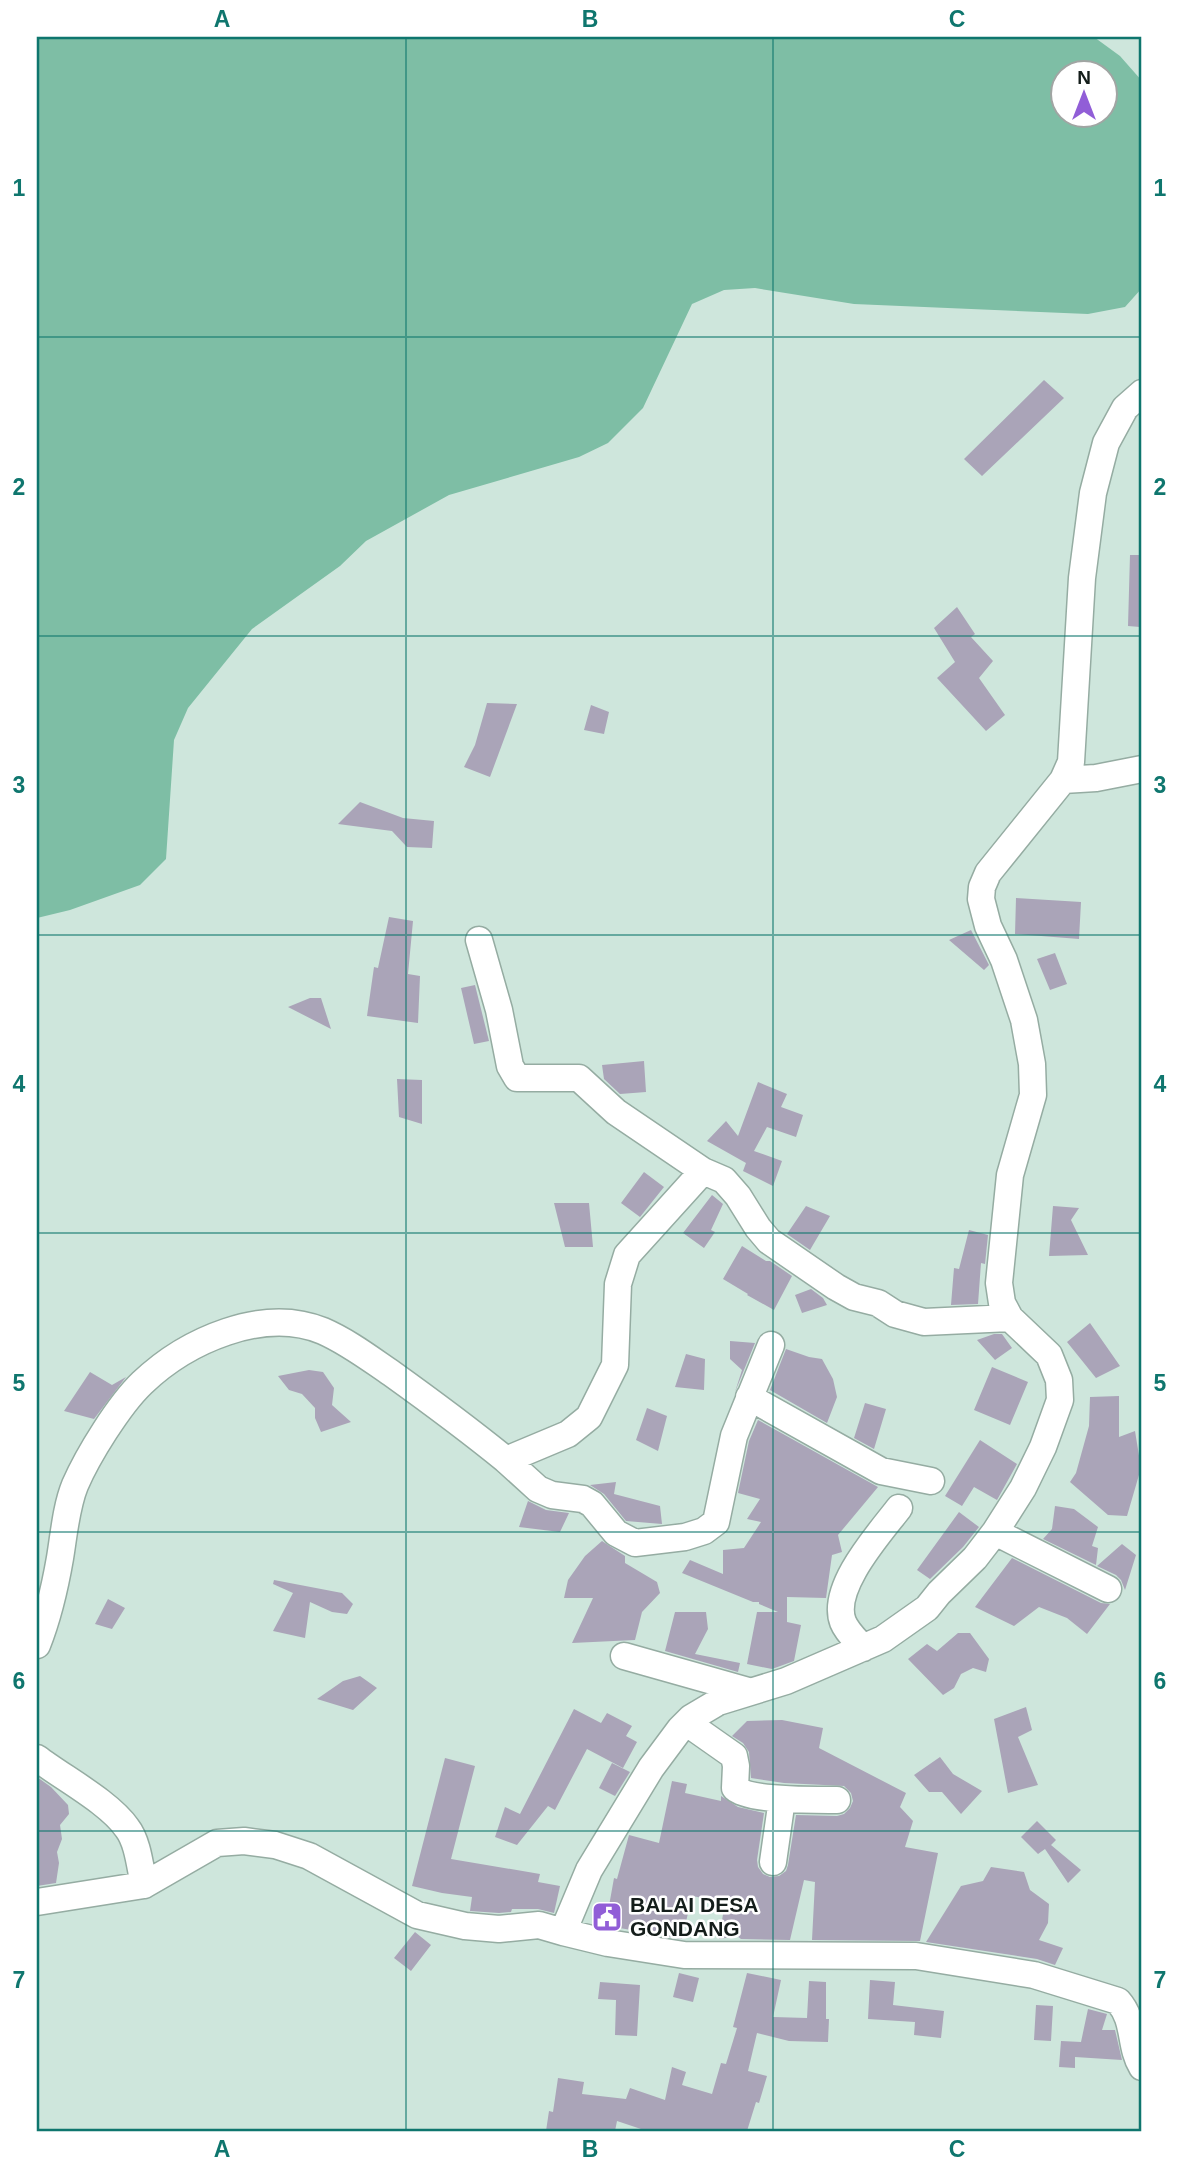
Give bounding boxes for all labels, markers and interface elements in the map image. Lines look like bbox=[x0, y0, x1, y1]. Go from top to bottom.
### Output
text: A bbox=[214, 6, 230, 32]
text: B bbox=[582, 6, 598, 32]
text: C bbox=[949, 6, 965, 32]
north arrow bbox=[1050, 60, 1120, 130]
text: N bbox=[1077, 67, 1091, 88]
text: 1 bbox=[13, 175, 26, 201]
text: 1 bbox=[1154, 175, 1167, 201]
text: 2 bbox=[13, 474, 25, 500]
text: 2 bbox=[1154, 474, 1166, 500]
text: 3 bbox=[13, 772, 25, 798]
text: 3 bbox=[1154, 772, 1166, 798]
text: 4 bbox=[13, 1071, 26, 1097]
text: 4 bbox=[1154, 1071, 1167, 1097]
text: 5 bbox=[13, 1370, 26, 1396]
text: 5 bbox=[1154, 1370, 1167, 1396]
text: 6 bbox=[13, 1668, 25, 1694]
text: 6 bbox=[1154, 1668, 1166, 1694]
place label: BALAI DESA GONDANG bbox=[630, 1893, 758, 1940]
public building icon: BALAI DESA GONDANG bbox=[590, 1900, 624, 1934]
text: 7 bbox=[13, 1967, 25, 1993]
text: 7 bbox=[1154, 1967, 1166, 1993]
text: A bbox=[214, 2136, 230, 2162]
text: B bbox=[582, 2136, 598, 2162]
text: C bbox=[949, 2136, 965, 2162]

